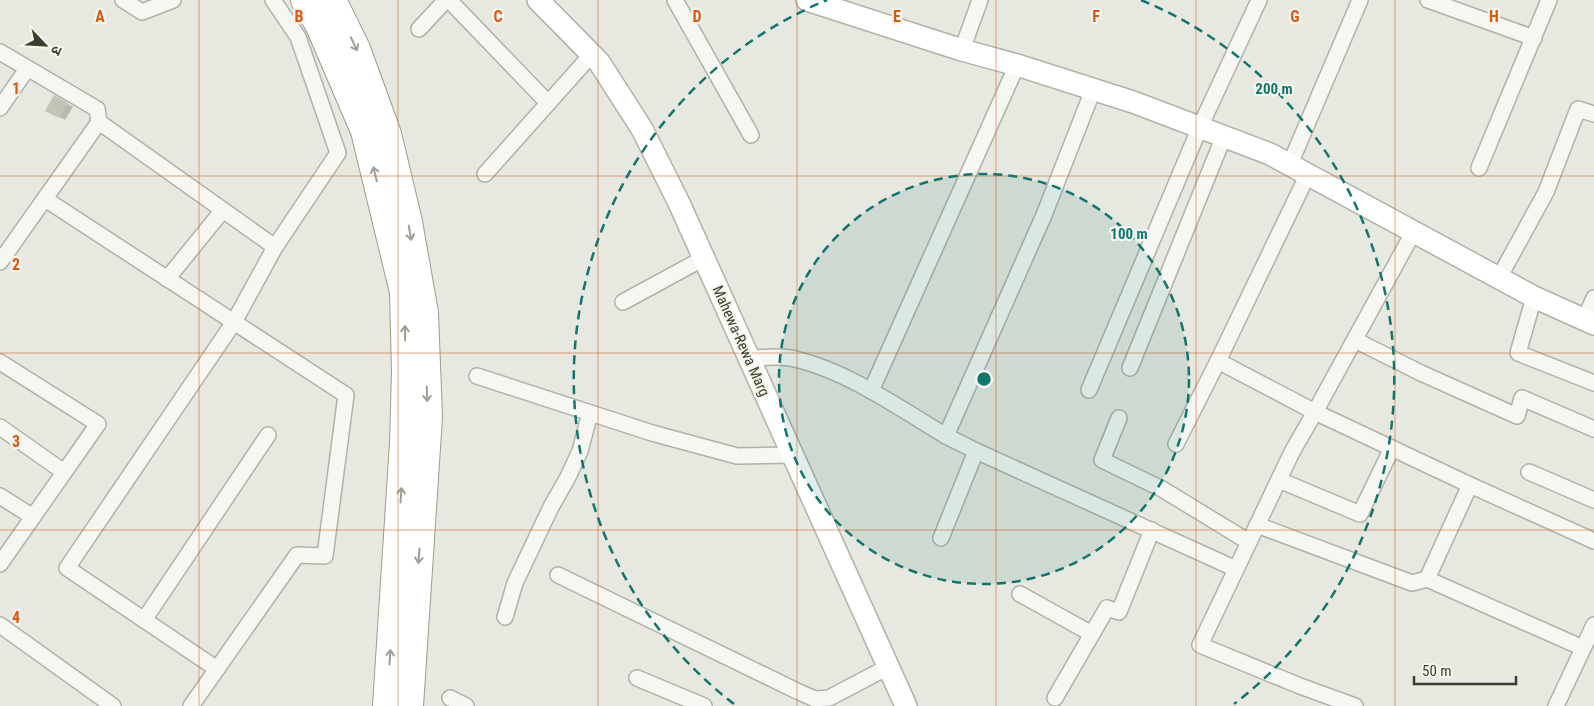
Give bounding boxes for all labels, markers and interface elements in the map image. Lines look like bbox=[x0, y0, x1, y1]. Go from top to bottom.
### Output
text: A bbox=[95, 7, 105, 26]
text: B bbox=[295, 7, 304, 26]
text: C bbox=[493, 7, 503, 26]
text: D bbox=[692, 7, 702, 26]
text: E bbox=[893, 7, 901, 26]
text: F bbox=[1092, 7, 1100, 26]
text: G bbox=[1290, 7, 1300, 26]
text: H bbox=[1489, 7, 1499, 26]
north arrow bbox=[20, 20, 70, 70]
one-way arrow bbox=[349, 36, 359, 51]
text: उ bbox=[47, 43, 66, 58]
text: 1 bbox=[12, 79, 20, 98]
text: 200 m bbox=[1255, 80, 1293, 98]
one-way arrow bbox=[370, 166, 380, 182]
one-way arrow bbox=[405, 224, 415, 240]
text: 100 m bbox=[1110, 225, 1148, 243]
text: 2 bbox=[12, 255, 20, 274]
street label: Mahewa-Rewa Marg bbox=[709, 283, 773, 399]
one-way arrow bbox=[401, 325, 410, 341]
centre of rings bbox=[975, 370, 993, 388]
one-way arrow bbox=[422, 386, 432, 402]
text: 3 bbox=[12, 432, 20, 451]
one-way arrow bbox=[396, 487, 405, 503]
one-way arrow bbox=[414, 548, 423, 564]
text: 4 bbox=[12, 608, 20, 627]
one-way arrow bbox=[385, 650, 395, 666]
scale bar bbox=[1414, 654, 1516, 686]
text: 50 m bbox=[1422, 662, 1452, 680]

